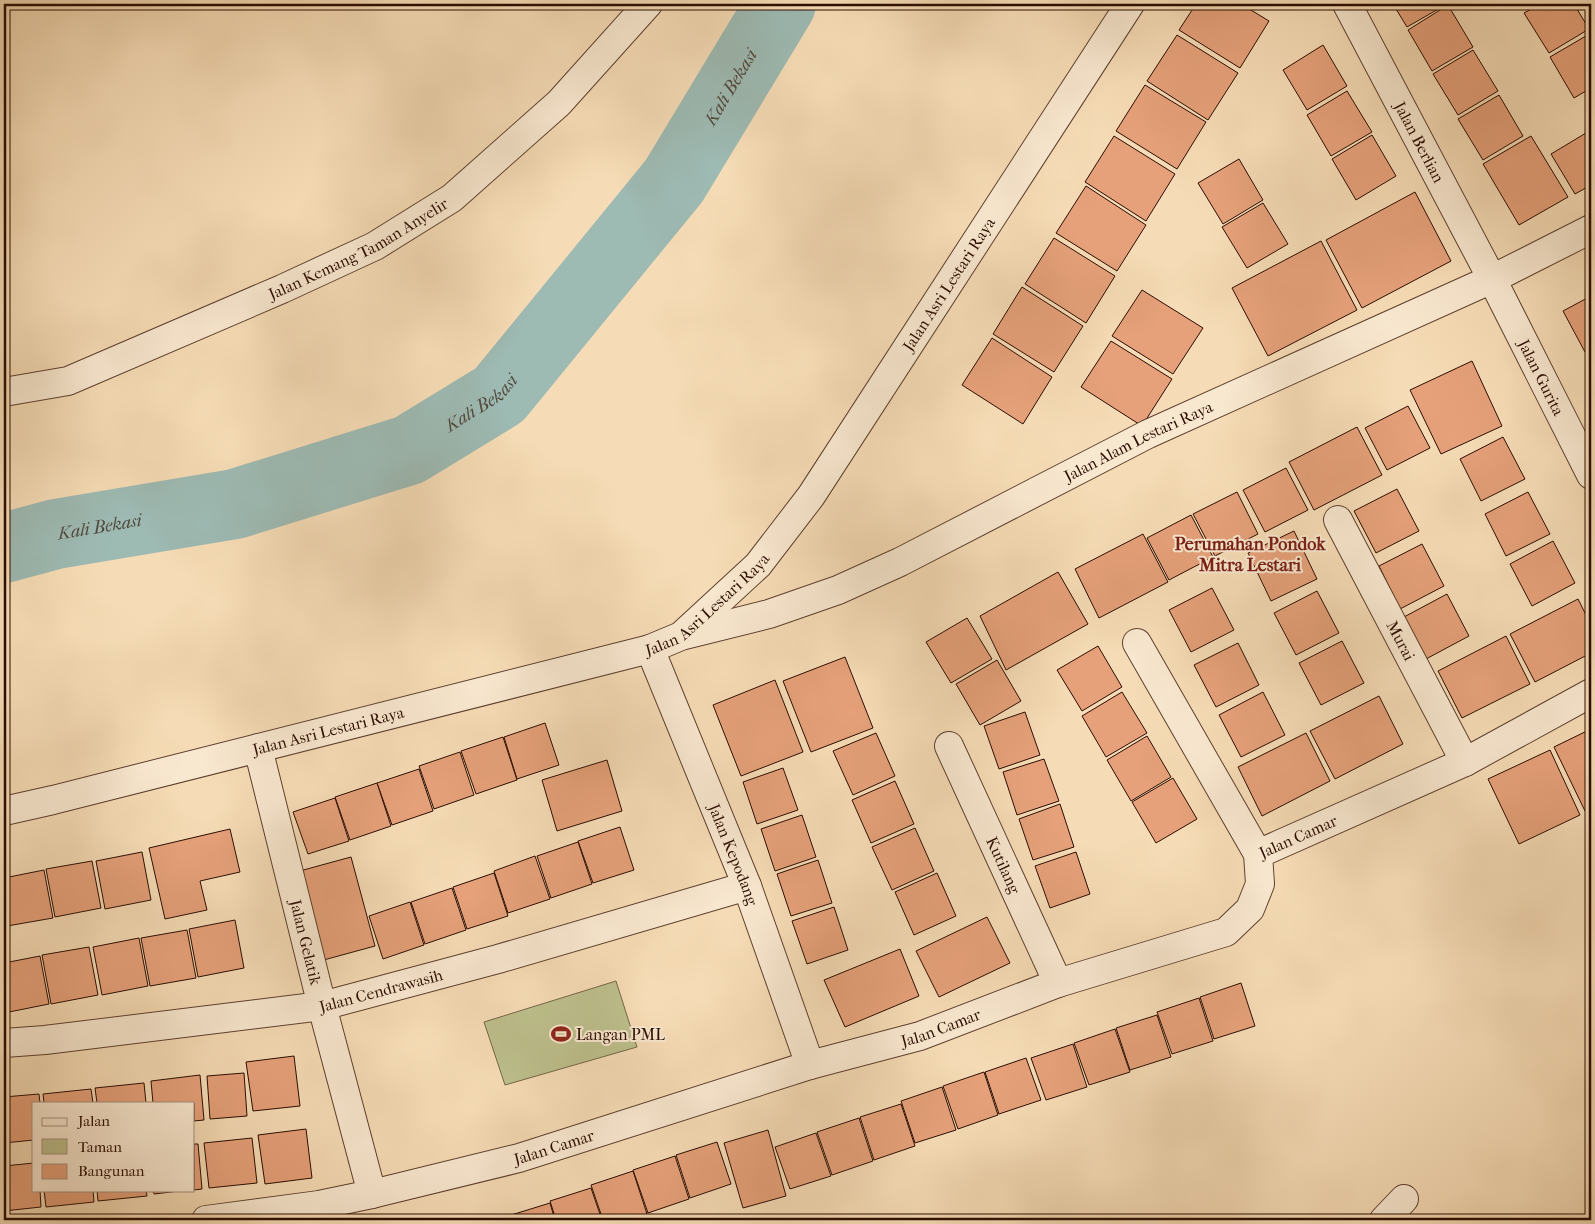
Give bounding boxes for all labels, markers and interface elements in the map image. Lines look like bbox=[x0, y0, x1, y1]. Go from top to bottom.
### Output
water label: Kali Bekasi bbox=[699, 44, 763, 131]
street label: Jalan Berlian bbox=[1390, 97, 1449, 186]
street label: Jalan Kemang Taman Anyelir bbox=[263, 193, 451, 304]
street label: Jalan Asri Lestari Raya bbox=[897, 213, 999, 356]
street label: Jalan Gurita bbox=[1514, 334, 1569, 419]
water label: Kali Bekasi bbox=[439, 369, 523, 437]
street label: Jalan Alam Lestari Raya bbox=[1059, 396, 1216, 486]
water label: Kali Bekasi bbox=[54, 509, 145, 544]
district label: Perumahan Pondok Mitra Lestari bbox=[1174, 534, 1326, 576]
street label: Jalan Asri Lestari Raya bbox=[641, 549, 773, 660]
street label: Murai bbox=[1383, 617, 1420, 664]
street label: Jalan Asri Lestari Raya bbox=[249, 702, 406, 759]
street label: Jalan Kepodang bbox=[704, 799, 763, 908]
street label: Jalan Camar bbox=[1254, 811, 1340, 863]
street label: Kutilang bbox=[982, 834, 1025, 897]
street label: Jalan Gelatik bbox=[286, 895, 326, 988]
street label: Jalan Cendrawasih bbox=[315, 965, 445, 1016]
street label: Jalan Camar bbox=[897, 1004, 983, 1051]
sports icon: Langan PML bbox=[550, 1023, 572, 1045]
place label: Langan PML bbox=[576, 1025, 665, 1044]
legend bbox=[32, 1102, 195, 1192]
text: Jalan bbox=[77, 1112, 110, 1130]
street label: Jalan Camar bbox=[510, 1125, 597, 1169]
text: Taman bbox=[78, 1138, 122, 1156]
text: Bangunan bbox=[78, 1162, 145, 1180]

